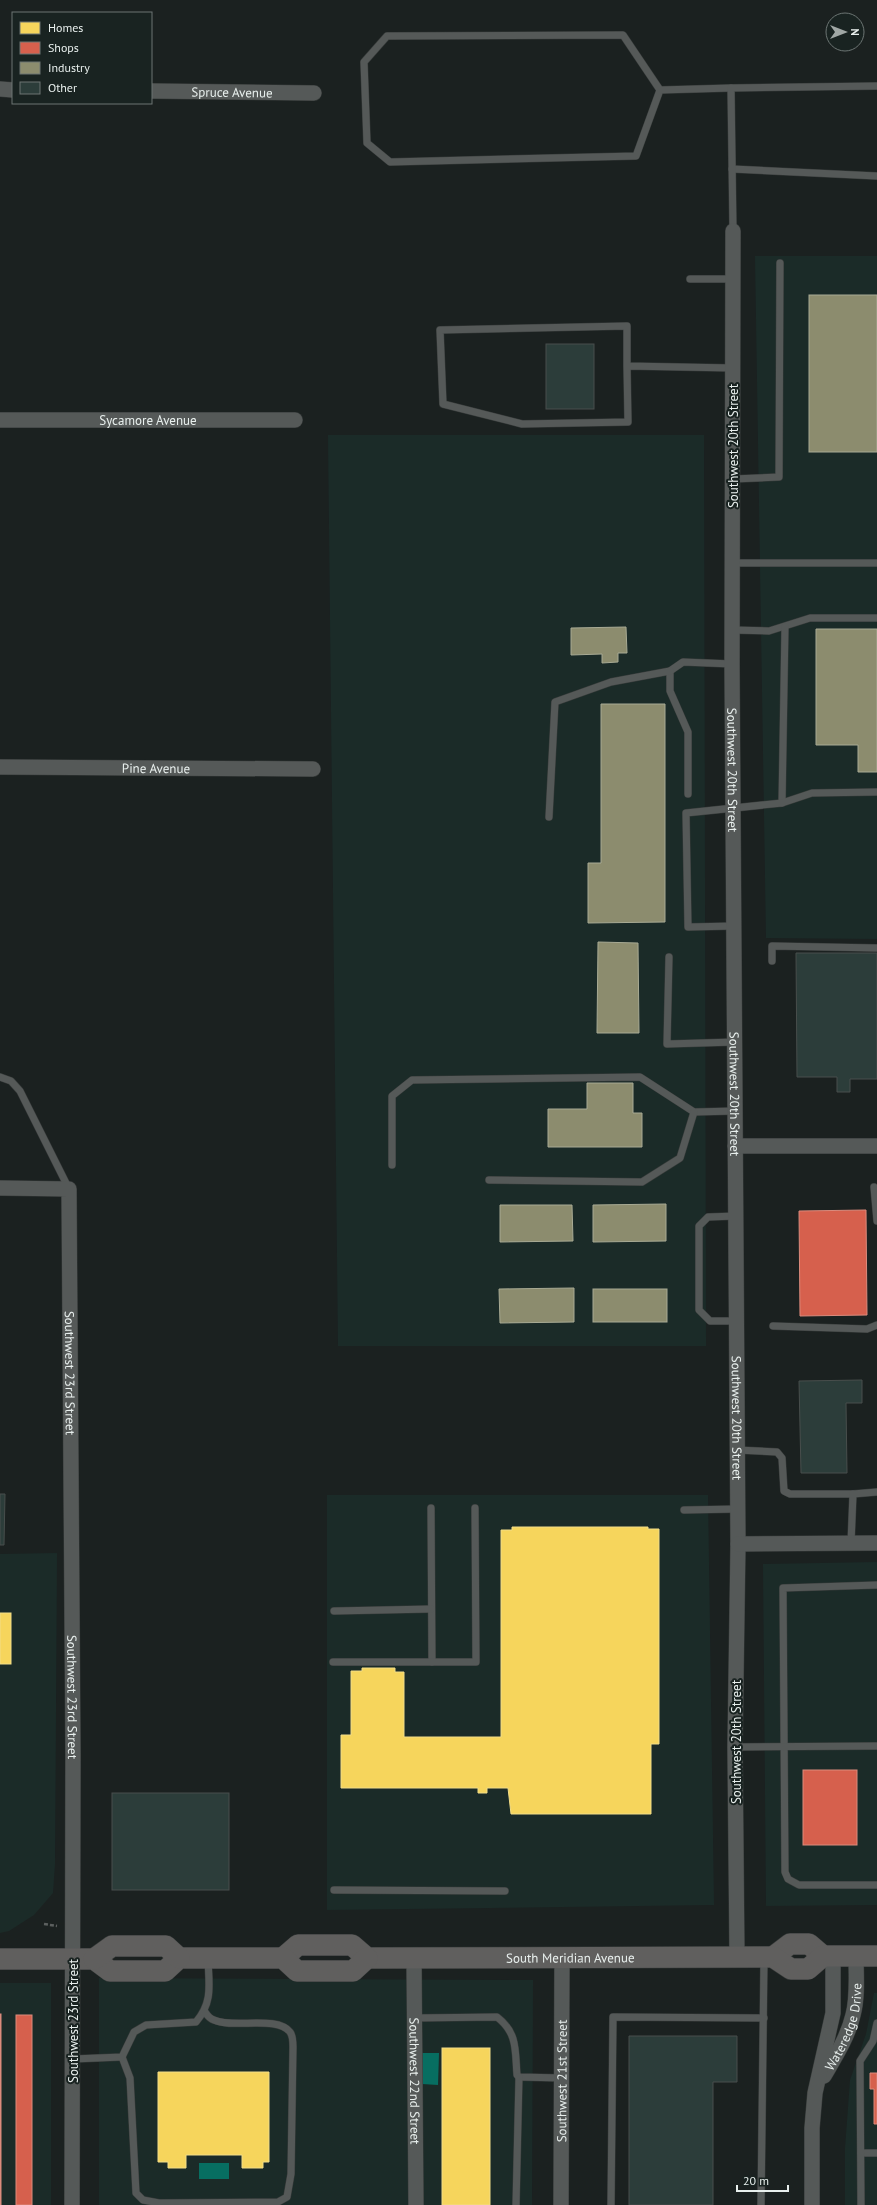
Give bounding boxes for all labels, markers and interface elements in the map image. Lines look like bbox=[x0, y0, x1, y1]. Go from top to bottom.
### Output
legend bbox=[12, 12, 152, 104]
north arrow bbox=[825, 12, 865, 52]
text: Homes bbox=[48, 20, 83, 35]
text: N bbox=[848, 28, 862, 36]
text: Shops bbox=[48, 40, 79, 55]
text: Industry bbox=[48, 60, 90, 75]
text: Other bbox=[48, 80, 77, 95]
street label: Spruce Avenue bbox=[191, 83, 273, 101]
street label: Southwest 20th Street bbox=[725, 383, 742, 508]
street label: Sycamore Avenue bbox=[99, 412, 197, 429]
street label: Southwest 20th Street bbox=[724, 708, 742, 833]
street label: Pine Avenue bbox=[122, 759, 190, 777]
street label: Southwest 20th Street bbox=[726, 1032, 744, 1157]
street label: Southwest 23rd Street bbox=[61, 1311, 79, 1436]
street label: Southwest 20th Street bbox=[728, 1356, 746, 1481]
street label: Southwest 23rd Street bbox=[64, 1635, 82, 1760]
street label: Southwest 20th Street bbox=[728, 1679, 745, 1804]
street label: South Meridian Avenue bbox=[506, 1949, 635, 1966]
street label: Southwest 23rd Street bbox=[65, 1958, 82, 2083]
street label: Wateredge Drive bbox=[821, 1983, 865, 2073]
street label: Southwest 22nd Street bbox=[406, 2017, 424, 2145]
street label: Southwest 21st Street bbox=[553, 2019, 570, 2142]
scale bar bbox=[737, 2167, 788, 2193]
text: 20 m bbox=[743, 2173, 769, 2188]

